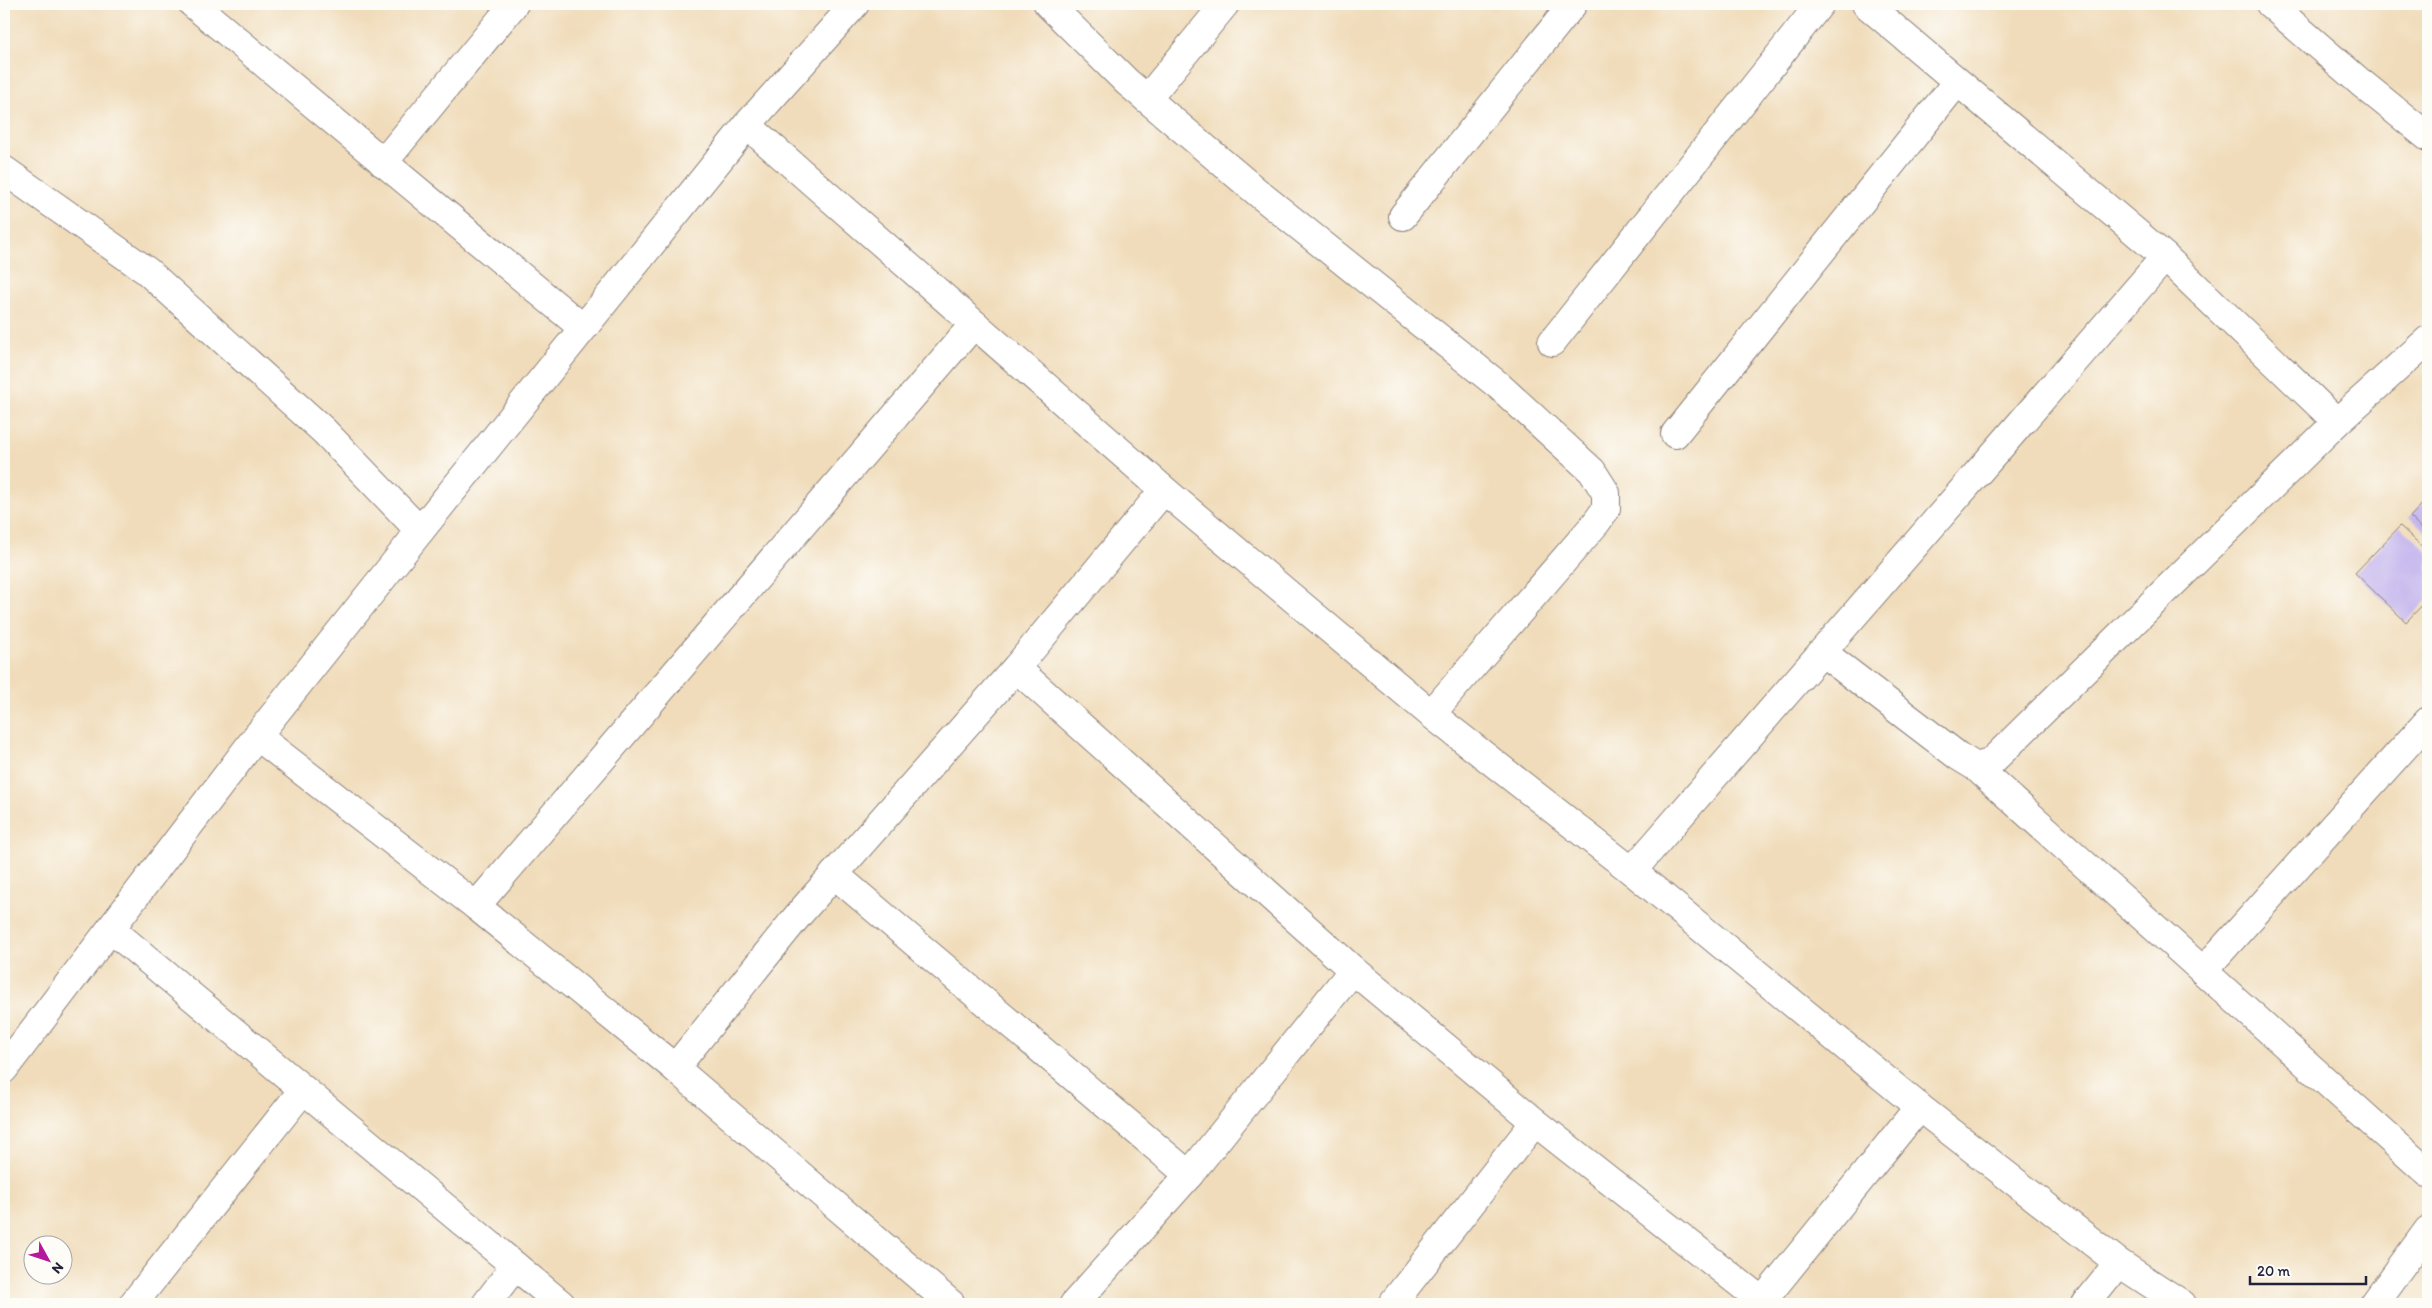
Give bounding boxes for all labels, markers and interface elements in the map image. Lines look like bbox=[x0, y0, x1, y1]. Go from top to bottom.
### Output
north arrow bbox=[22, 1236, 72, 1286]
scale bar bbox=[2250, 1253, 2366, 1285]
text: N bbox=[48, 1259, 67, 1277]
text: 20 m bbox=[2257, 1262, 2291, 1280]

